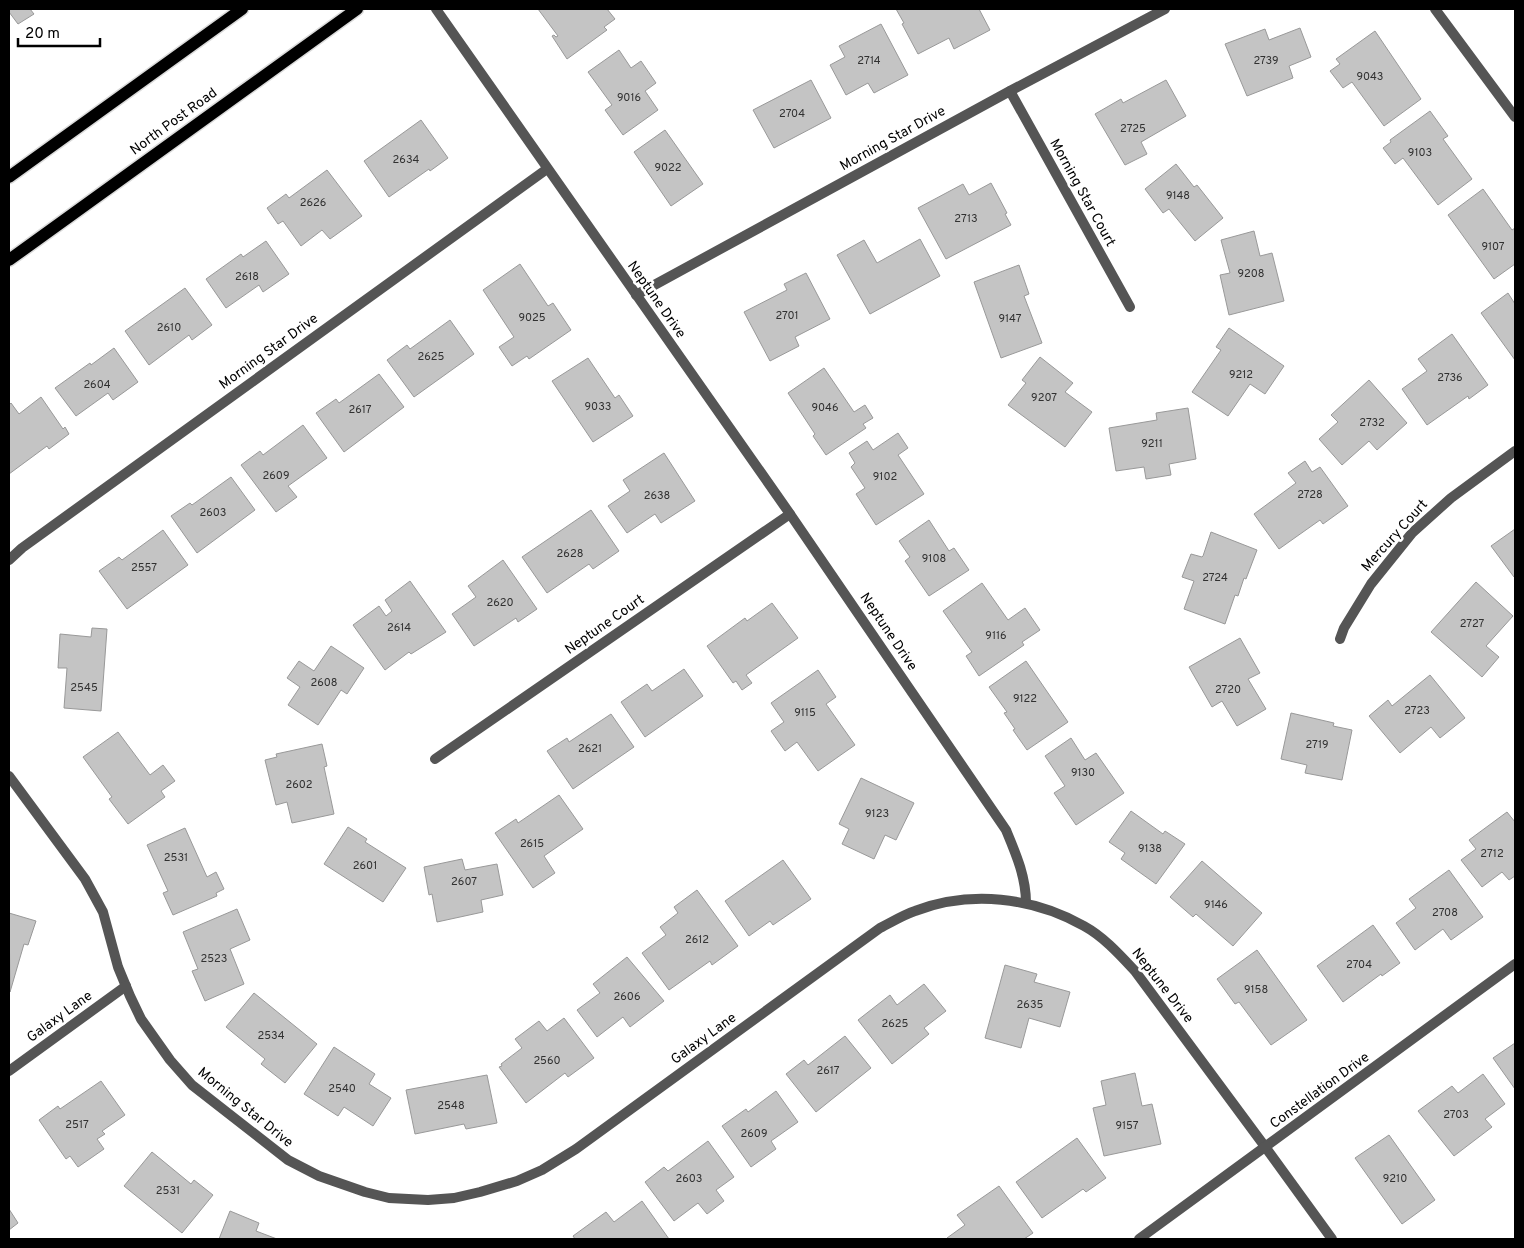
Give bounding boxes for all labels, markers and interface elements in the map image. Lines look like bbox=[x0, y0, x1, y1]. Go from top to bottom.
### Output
scale bar bbox=[18, 15, 100, 47]
text: 20 m bbox=[25, 25, 60, 44]
house number: 2714 bbox=[857, 54, 881, 68]
house number: 2739 bbox=[1253, 54, 1279, 68]
house number: 9043 bbox=[1357, 70, 1384, 84]
street label: North Post Road bbox=[127, 85, 221, 159]
house number: 9016 bbox=[617, 91, 641, 105]
street label: Morning Star Drive bbox=[837, 103, 949, 175]
house number: 2704 bbox=[779, 107, 805, 121]
house number: 2725 bbox=[1120, 122, 1146, 136]
street label: Morning Star Court bbox=[1045, 136, 1119, 250]
house number: 9103 bbox=[1408, 146, 1432, 160]
house number: 2634 bbox=[393, 153, 420, 167]
house number: 9022 bbox=[654, 161, 682, 175]
house number: 9148 bbox=[1166, 189, 1190, 203]
house number: 2626 bbox=[300, 196, 326, 210]
house number: 2713 bbox=[954, 212, 978, 226]
house number: 9107 bbox=[1481, 240, 1505, 254]
street label: Neptune Drive bbox=[623, 258, 689, 342]
house number: 9208 bbox=[1237, 267, 1265, 281]
house number: 2618 bbox=[235, 270, 259, 284]
house number: 2701 bbox=[775, 309, 799, 323]
street label: Morning Star Drive bbox=[216, 310, 322, 394]
house number: 9025 bbox=[518, 311, 546, 325]
house number: 9147 bbox=[999, 312, 1022, 326]
house number: 2610 bbox=[157, 321, 181, 335]
house number: 2625 bbox=[418, 350, 445, 364]
house number: 9212 bbox=[1229, 368, 1253, 382]
house number: 2736 bbox=[1437, 371, 1463, 385]
house number: 2604 bbox=[83, 378, 111, 392]
house number: 9207 bbox=[1031, 391, 1057, 405]
house number: 9033 bbox=[585, 400, 611, 414]
house number: 9046 bbox=[812, 401, 838, 415]
house number: 2617 bbox=[348, 403, 372, 417]
house number: 2732 bbox=[1359, 416, 1385, 430]
house number: 9211 bbox=[1141, 437, 1163, 451]
house number: 2609 bbox=[263, 469, 289, 483]
house number: 9102 bbox=[873, 470, 897, 484]
house number: 2728 bbox=[1297, 488, 1323, 502]
house number: 2638 bbox=[644, 489, 670, 503]
street label: Mercury Court bbox=[1358, 496, 1432, 576]
house number: 2603 bbox=[200, 506, 226, 520]
house number: 2628 bbox=[557, 547, 583, 561]
house number: 9108 bbox=[922, 552, 946, 566]
house number: 2557 bbox=[131, 561, 157, 575]
house number: 2724 bbox=[1202, 571, 1228, 585]
street label: Neptune Drive bbox=[856, 590, 920, 674]
street label: Neptune Court bbox=[562, 591, 648, 659]
house number: 2620 bbox=[486, 596, 514, 610]
house number: 2727 bbox=[1460, 617, 1485, 631]
house number: 2614 bbox=[387, 621, 411, 635]
house number: 9116 bbox=[985, 629, 1007, 643]
house number: 2608 bbox=[310, 676, 338, 690]
house number: 2545 bbox=[70, 681, 98, 695]
house number: 2720 bbox=[1215, 683, 1241, 697]
house number: 9122 bbox=[1013, 692, 1037, 706]
house number: 2723 bbox=[1404, 704, 1430, 718]
house number: 9115 bbox=[794, 706, 816, 720]
house number: 2719 bbox=[1305, 738, 1329, 752]
house number: 2621 bbox=[578, 742, 602, 756]
house number: 9130 bbox=[1071, 766, 1095, 780]
house number: 2602 bbox=[285, 778, 313, 792]
house number: 9123 bbox=[865, 807, 889, 821]
house number: 2615 bbox=[520, 837, 544, 851]
house number: 9138 bbox=[1138, 842, 1162, 856]
house number: 2712 bbox=[1480, 847, 1504, 861]
house number: 2531 bbox=[164, 851, 188, 865]
house number: 2601 bbox=[353, 859, 377, 873]
house number: 2607 bbox=[451, 875, 477, 889]
house number: 9146 bbox=[1204, 898, 1228, 912]
house number: 2708 bbox=[1432, 906, 1458, 920]
house number: 2612 bbox=[685, 933, 709, 947]
street label: Neptune Drive bbox=[1127, 945, 1197, 1027]
house number: 2523 bbox=[201, 952, 227, 966]
house number: 2704 bbox=[1346, 958, 1372, 972]
house number: 9158 bbox=[1244, 983, 1268, 997]
street label: Galaxy Lane bbox=[24, 988, 96, 1046]
house number: 2606 bbox=[614, 990, 640, 1004]
house number: 2635 bbox=[1017, 998, 1044, 1012]
street label: Galaxy Lane bbox=[668, 1010, 740, 1068]
house number: 2625 bbox=[882, 1017, 909, 1031]
house number: 2534 bbox=[257, 1029, 285, 1043]
street label: Constellation Drive bbox=[1267, 1049, 1373, 1133]
house number: 2560 bbox=[533, 1054, 561, 1068]
street label: Morning Star Drive bbox=[194, 1064, 296, 1152]
house number: 2617 bbox=[816, 1064, 840, 1078]
house number: 2540 bbox=[328, 1082, 356, 1096]
house number: 2548 bbox=[437, 1099, 465, 1113]
house number: 2703 bbox=[1443, 1108, 1469, 1122]
house number: 2517 bbox=[65, 1118, 89, 1132]
house number: 9157 bbox=[1115, 1119, 1139, 1133]
house number: 2609 bbox=[741, 1127, 767, 1141]
house number: 2603 bbox=[676, 1172, 702, 1186]
house number: 9210 bbox=[1383, 1172, 1407, 1186]
house number: 2531 bbox=[156, 1184, 180, 1198]

